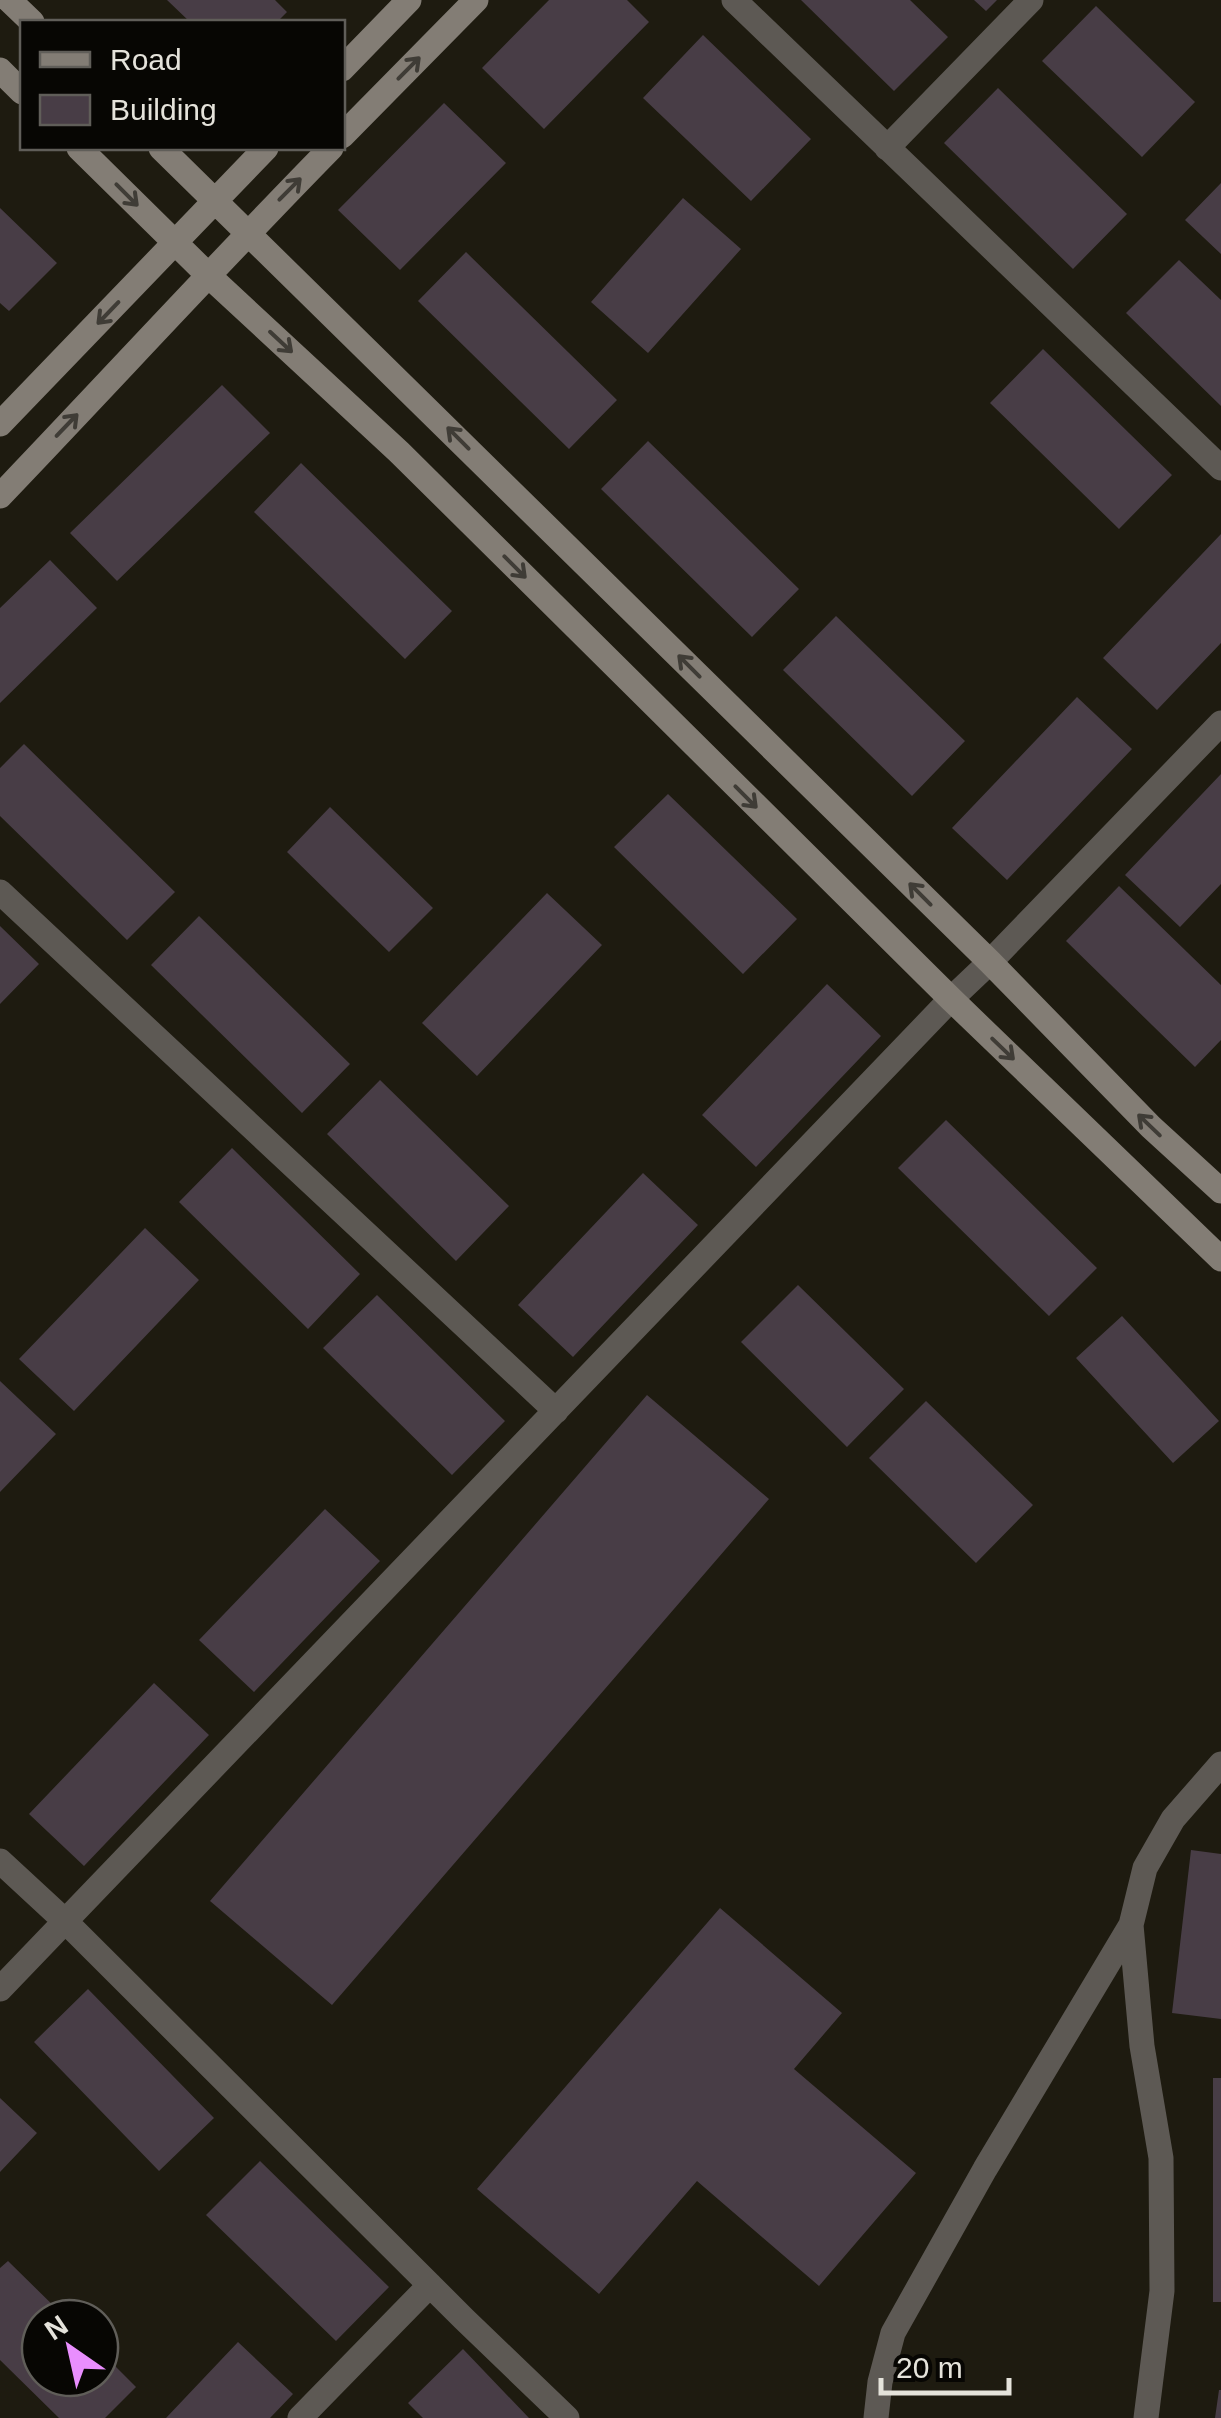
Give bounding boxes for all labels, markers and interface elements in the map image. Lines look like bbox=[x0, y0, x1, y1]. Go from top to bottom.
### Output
legend bbox=[20, 20, 345, 150]
text: Road bbox=[110, 43, 182, 76]
one-way arrow bbox=[397, 57, 421, 81]
text: Building bbox=[110, 93, 217, 126]
one-way arrow bbox=[278, 178, 302, 202]
one-way arrow bbox=[115, 183, 139, 207]
one-way arrow bbox=[96, 300, 120, 324]
one-way arrow bbox=[268, 331, 293, 354]
one-way arrow bbox=[55, 414, 79, 438]
one-way arrow bbox=[446, 426, 470, 450]
one-way arrow bbox=[503, 555, 527, 579]
one-way arrow bbox=[677, 654, 702, 679]
one-way arrow bbox=[733, 784, 757, 808]
one-way arrow bbox=[909, 882, 933, 906]
one-way arrow bbox=[990, 1037, 1014, 1061]
one-way arrow bbox=[1138, 1113, 1162, 1137]
north arrow bbox=[20, 2298, 120, 2398]
text: N bbox=[39, 2309, 73, 2346]
scale bar bbox=[881, 2333, 1008, 2395]
text: 20 m bbox=[896, 2351, 963, 2384]

